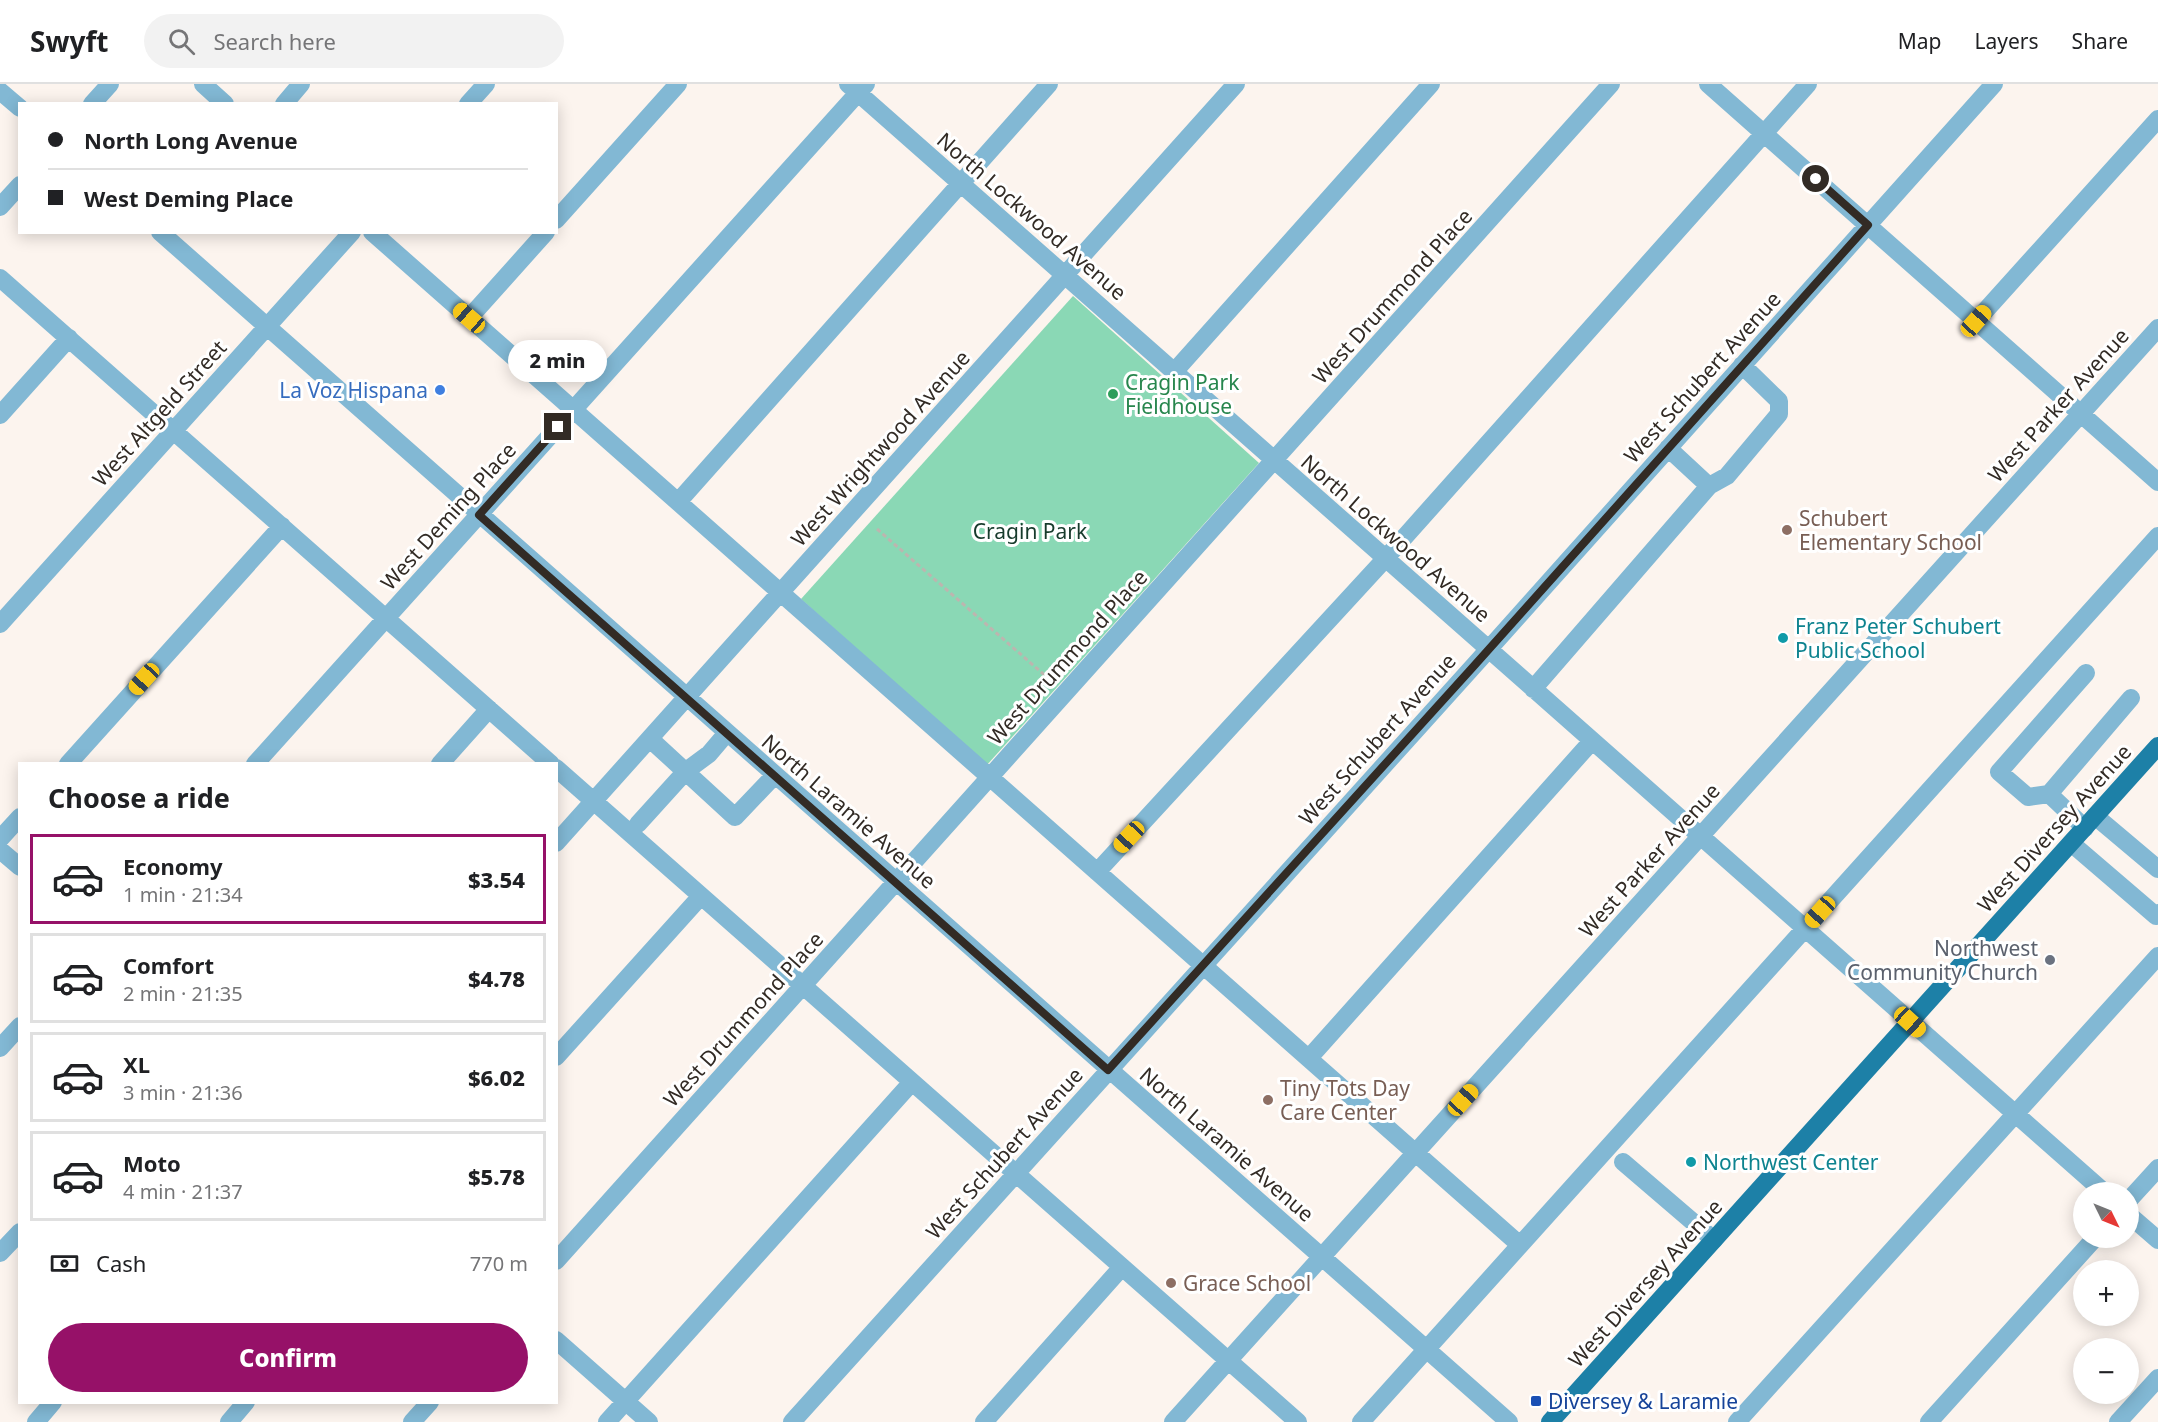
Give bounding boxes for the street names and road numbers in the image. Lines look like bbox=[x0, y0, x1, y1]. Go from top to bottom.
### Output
street label: North Lockwood Avenue bbox=[931, 126, 1133, 306]
street label: West Drummond Place bbox=[1306, 203, 1478, 389]
street label: West Schubert Avenue bbox=[1617, 285, 1787, 469]
street label: West Parker Avenue bbox=[1981, 322, 2135, 488]
street label: West Altgeld Street bbox=[86, 334, 232, 492]
street label: West Wrightwood Avenue bbox=[784, 344, 976, 552]
street label: West Deming Place bbox=[374, 436, 522, 596]
street label: North Lockwood Avenue bbox=[1295, 448, 1497, 628]
street label: West Drummond Place bbox=[981, 564, 1153, 750]
street label: West Schubert Avenue bbox=[1292, 647, 1462, 831]
street label: North Laramie Avenue bbox=[756, 728, 942, 894]
street label: West Diversey Avenue bbox=[1971, 738, 2137, 918]
street label: West Parker Avenue bbox=[1572, 777, 1726, 943]
street label: West Drummond Place bbox=[657, 926, 829, 1112]
street label: West Schubert Avenue bbox=[919, 1061, 1089, 1245]
street label: North Laramie Avenue bbox=[1134, 1061, 1320, 1227]
street label: West Diversey Avenue bbox=[1562, 1193, 1728, 1373]

